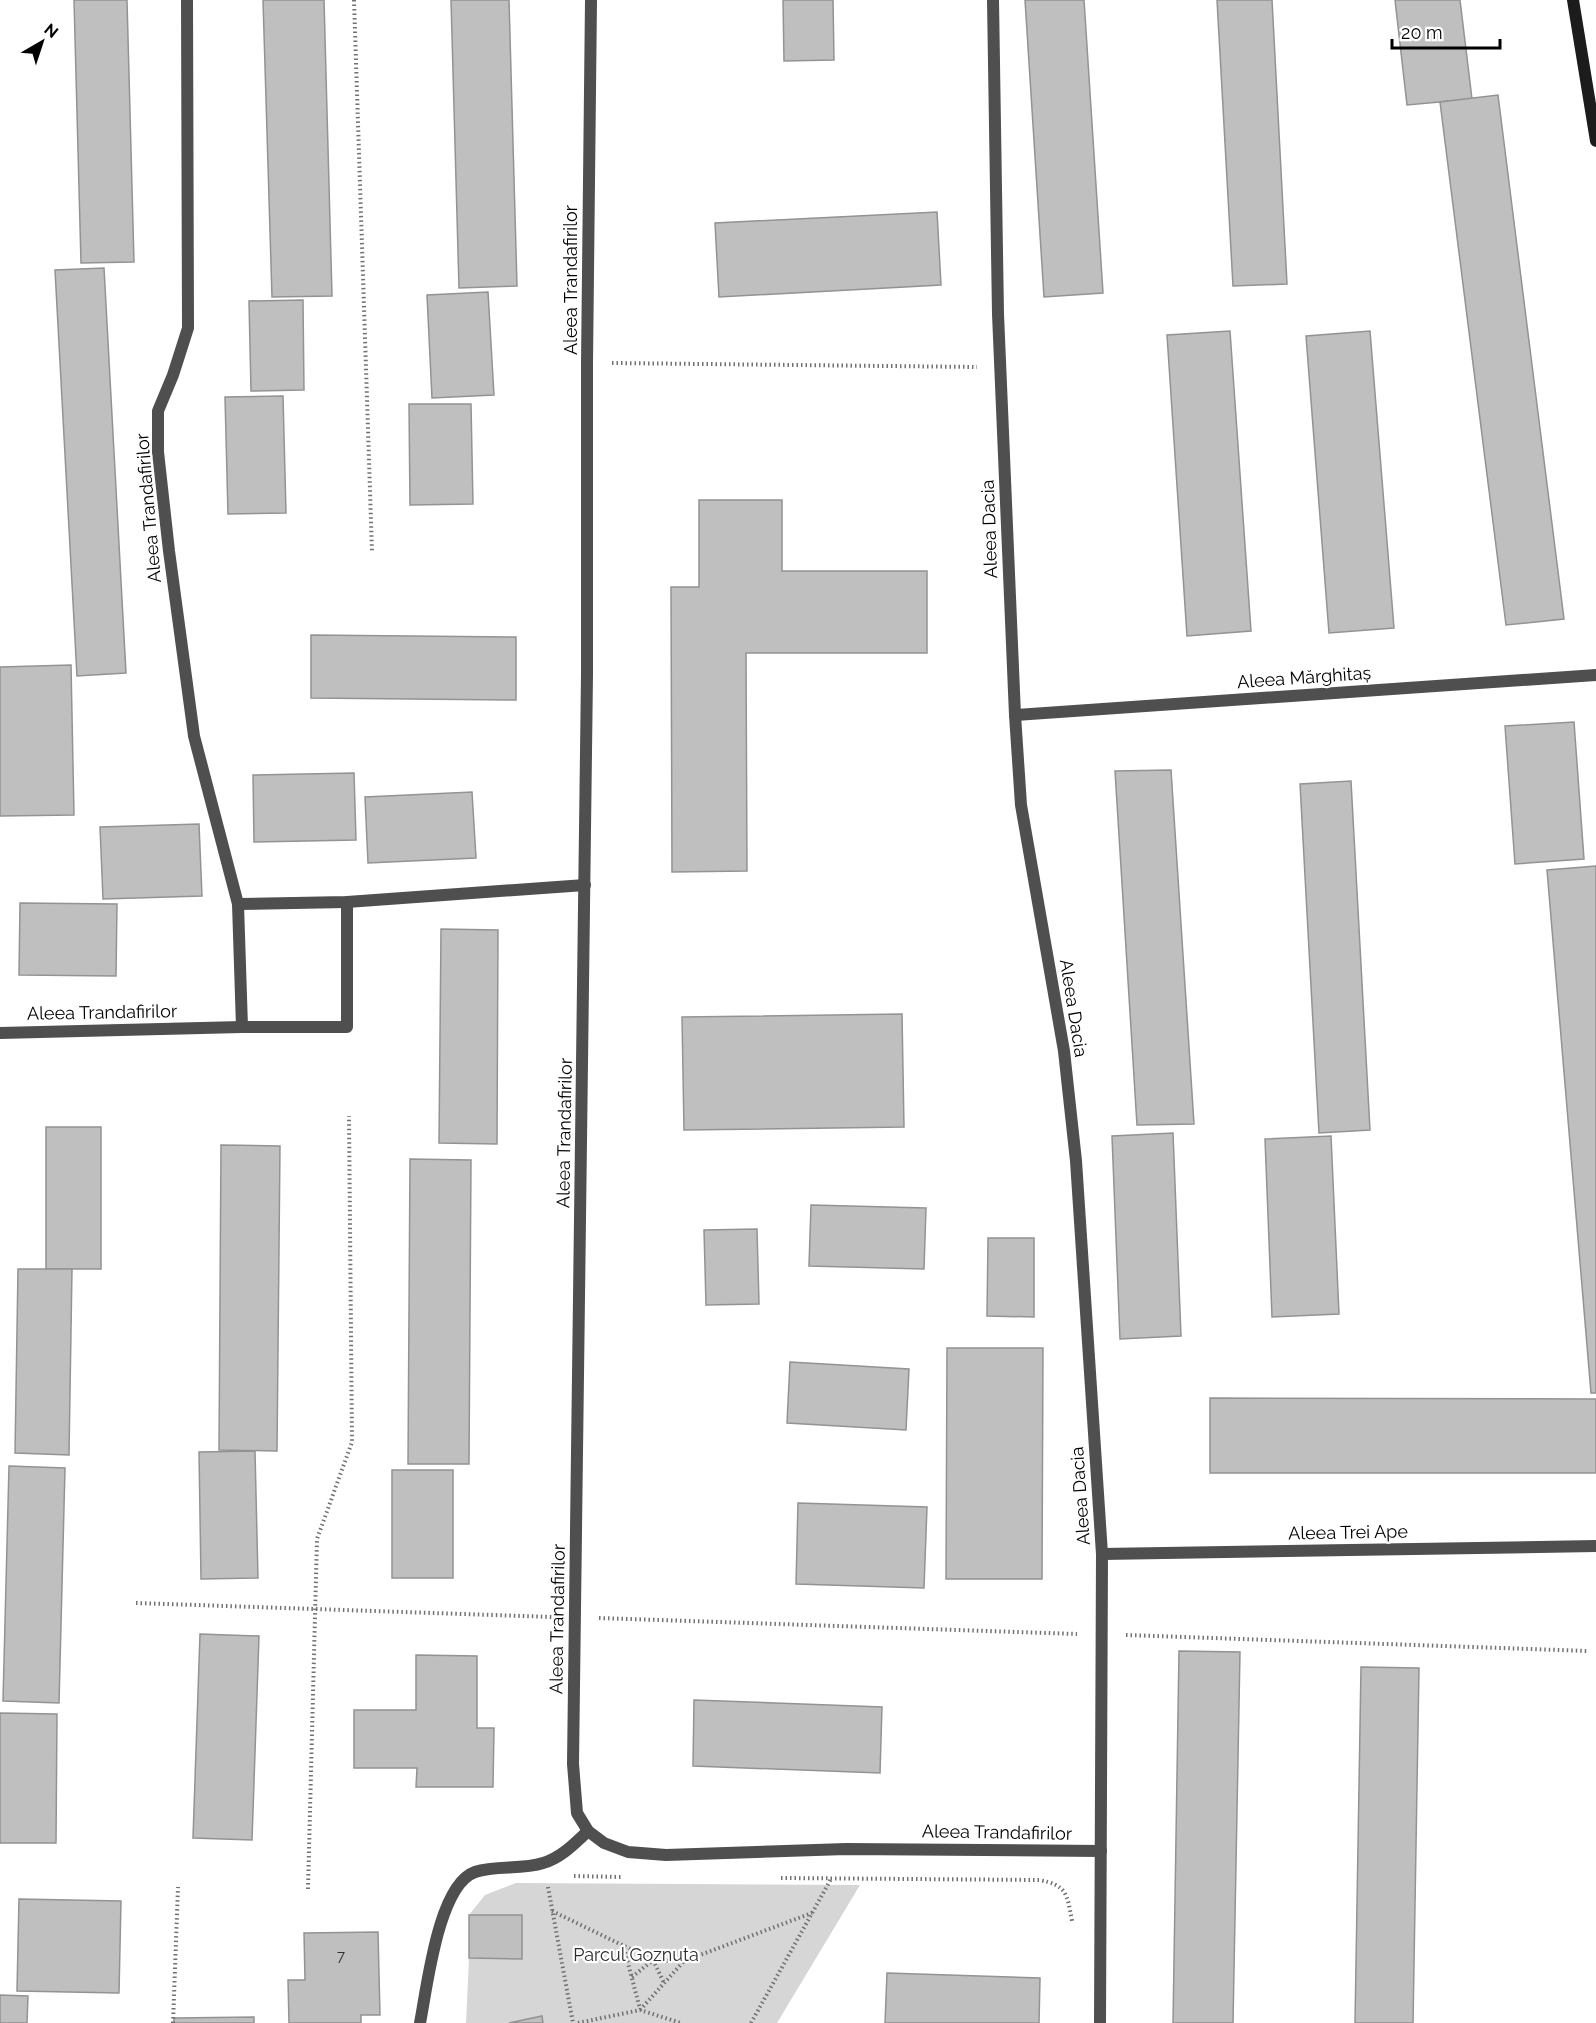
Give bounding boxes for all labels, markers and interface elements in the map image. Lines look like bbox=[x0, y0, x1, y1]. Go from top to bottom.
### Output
north arrow bbox=[12, 12, 72, 72]
scale bar bbox=[1392, 12, 1500, 50]
text: N bbox=[40, 20, 62, 42]
text: 20 m bbox=[1401, 22, 1443, 43]
street label: Aleea Trandafirilor bbox=[560, 204, 581, 355]
street label: Aleea Trandafirilor bbox=[131, 432, 165, 584]
street label: Aleea Dacia bbox=[977, 479, 1001, 579]
street label: Aleea Mărghitaș bbox=[1236, 662, 1372, 692]
street label: Aleea Dacia bbox=[1056, 958, 1092, 1058]
street label: Aleea Trandafirilor bbox=[27, 1000, 178, 1024]
street label: Aleea Trandafirilor bbox=[552, 1057, 576, 1208]
street label: Aleea Dacia bbox=[1066, 1446, 1094, 1546]
street label: Aleea Trei Ape bbox=[1288, 1520, 1409, 1544]
street label: Aleea Trandafirilor bbox=[545, 1543, 569, 1694]
street label: Aleea Trandafirilor bbox=[922, 1820, 1073, 1844]
park label: Parcul Goznuta bbox=[573, 1944, 699, 1965]
house number: 7 bbox=[337, 1947, 345, 1965]

